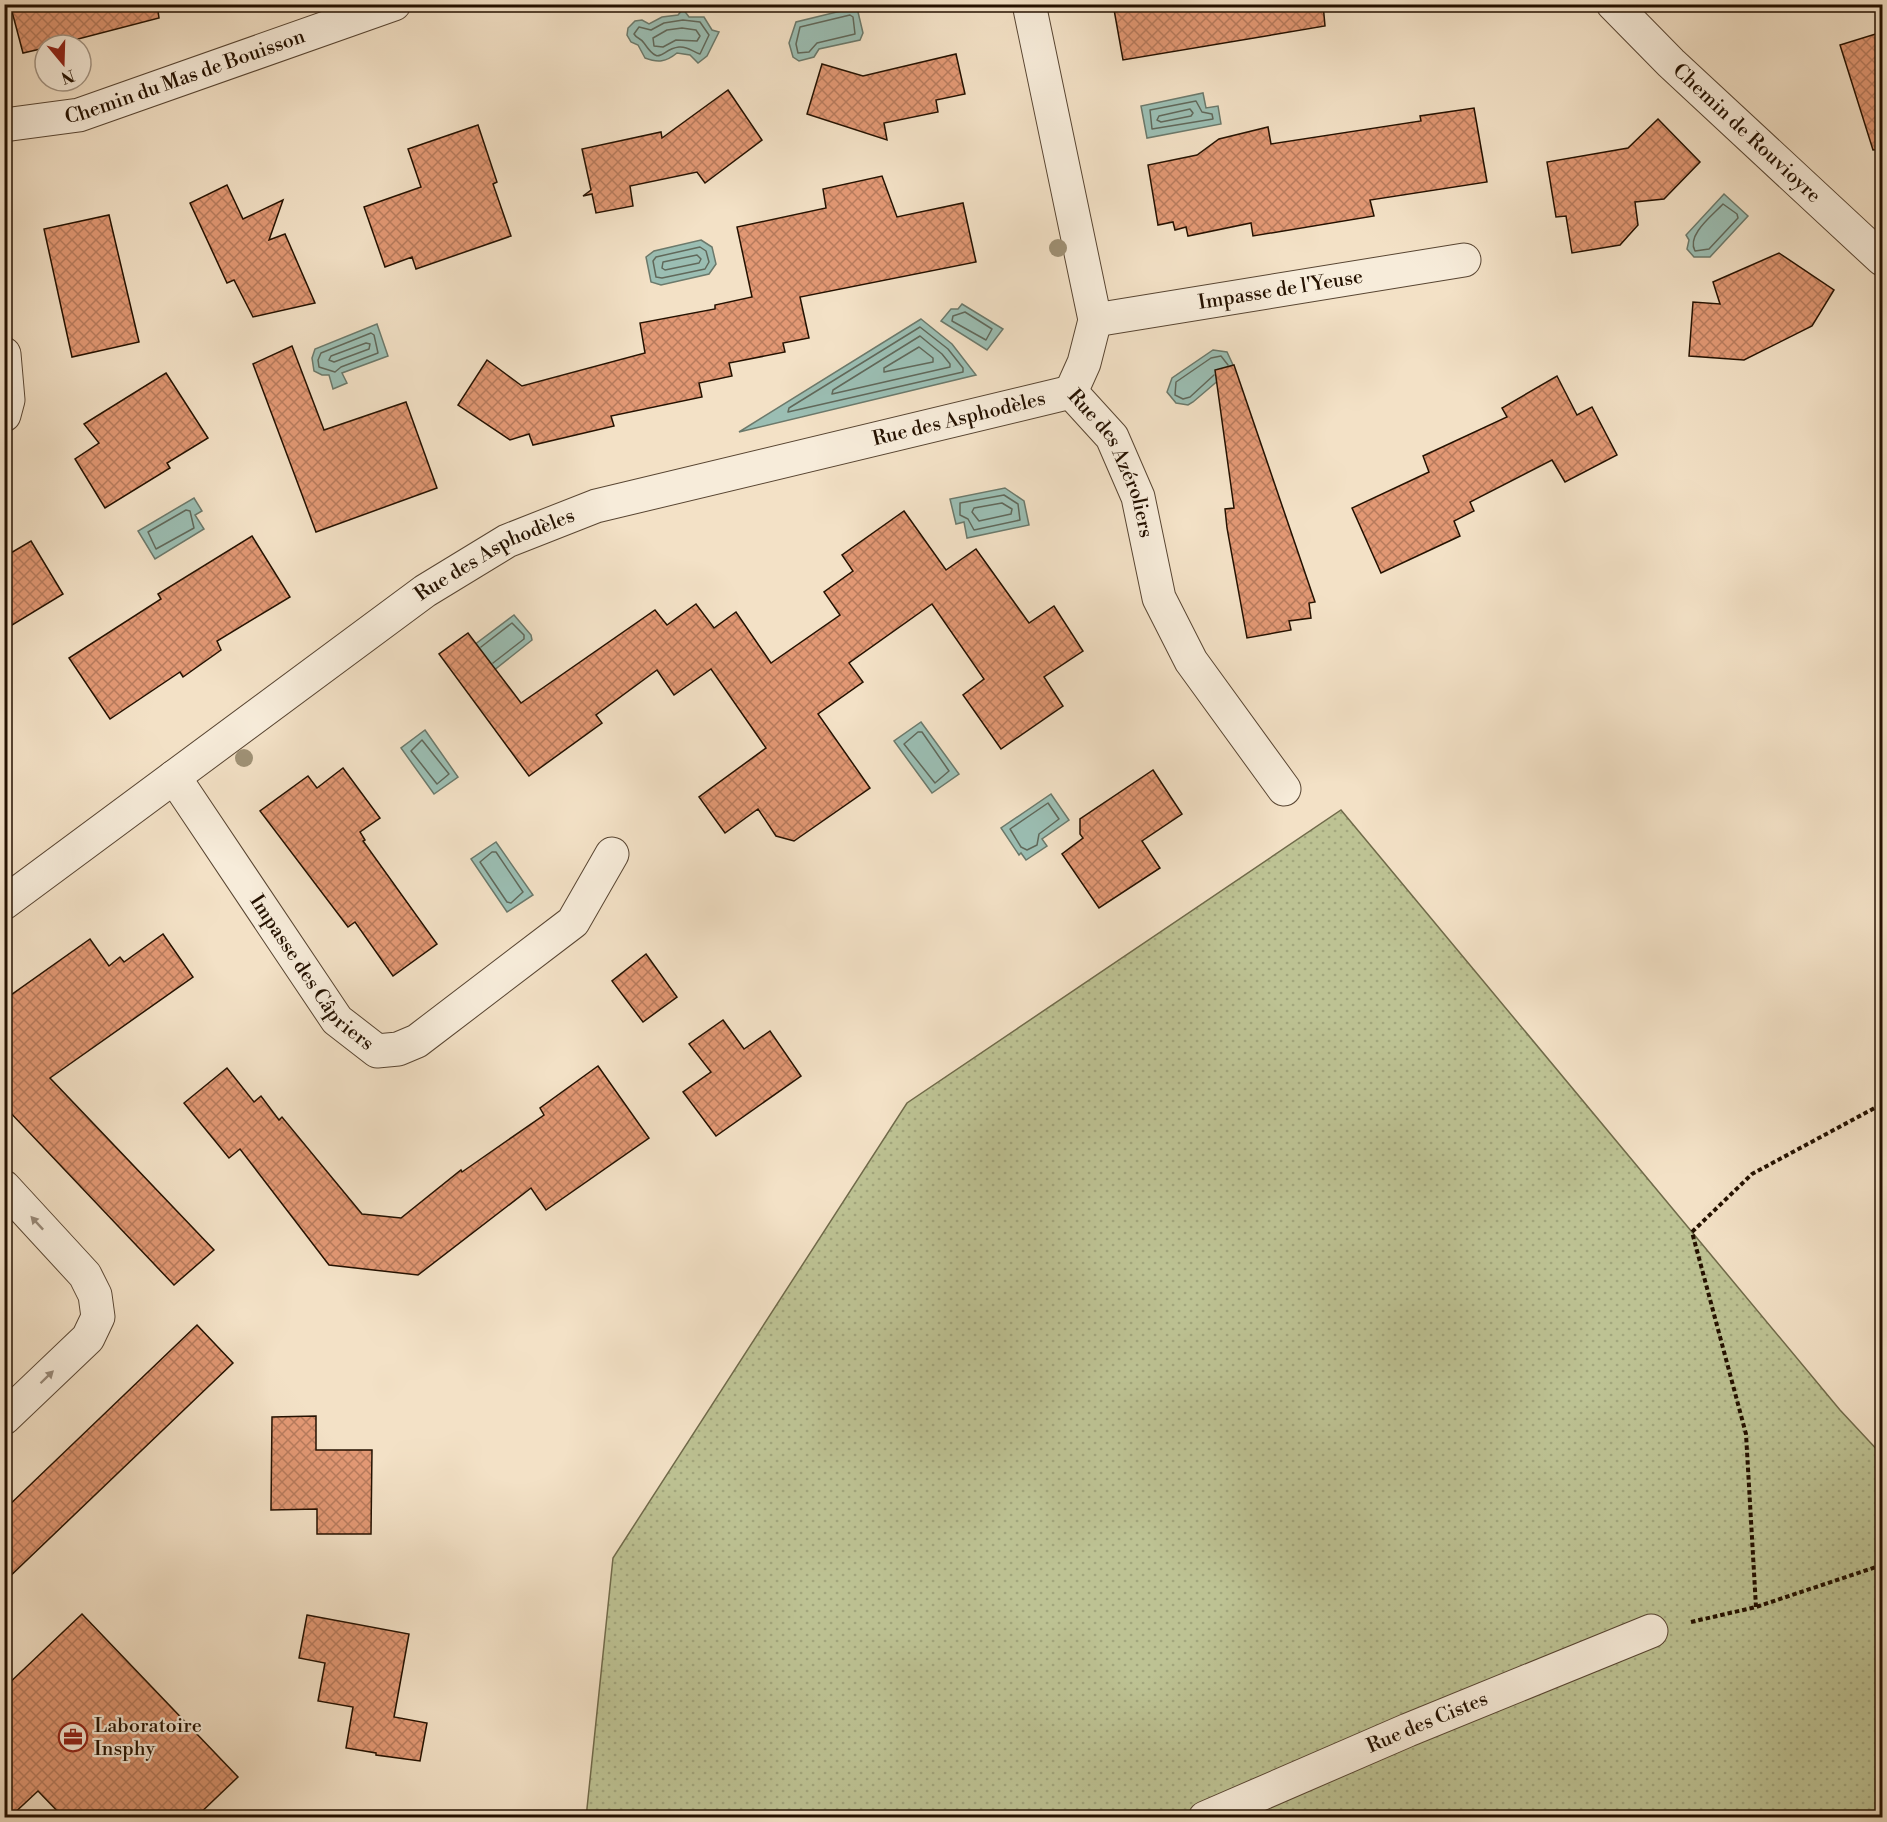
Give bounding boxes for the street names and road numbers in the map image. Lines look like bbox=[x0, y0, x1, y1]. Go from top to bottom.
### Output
street label: Chemin du Mas de Bouisson bbox=[63, 24, 309, 129]
street label: Chemin de Rouvioyre bbox=[1667, 58, 1826, 208]
street label: Impasse de l'Yeuse bbox=[1196, 264, 1365, 316]
street label: Rue des Azéroliers bbox=[1062, 384, 1159, 540]
street label: Rue des Asphodèles bbox=[870, 386, 1048, 452]
street label: Rue des Asphodèles bbox=[410, 503, 578, 607]
street label: Impasse des Câpriers bbox=[244, 890, 379, 1056]
street label: Rue des Cistes bbox=[1363, 1686, 1492, 1759]

